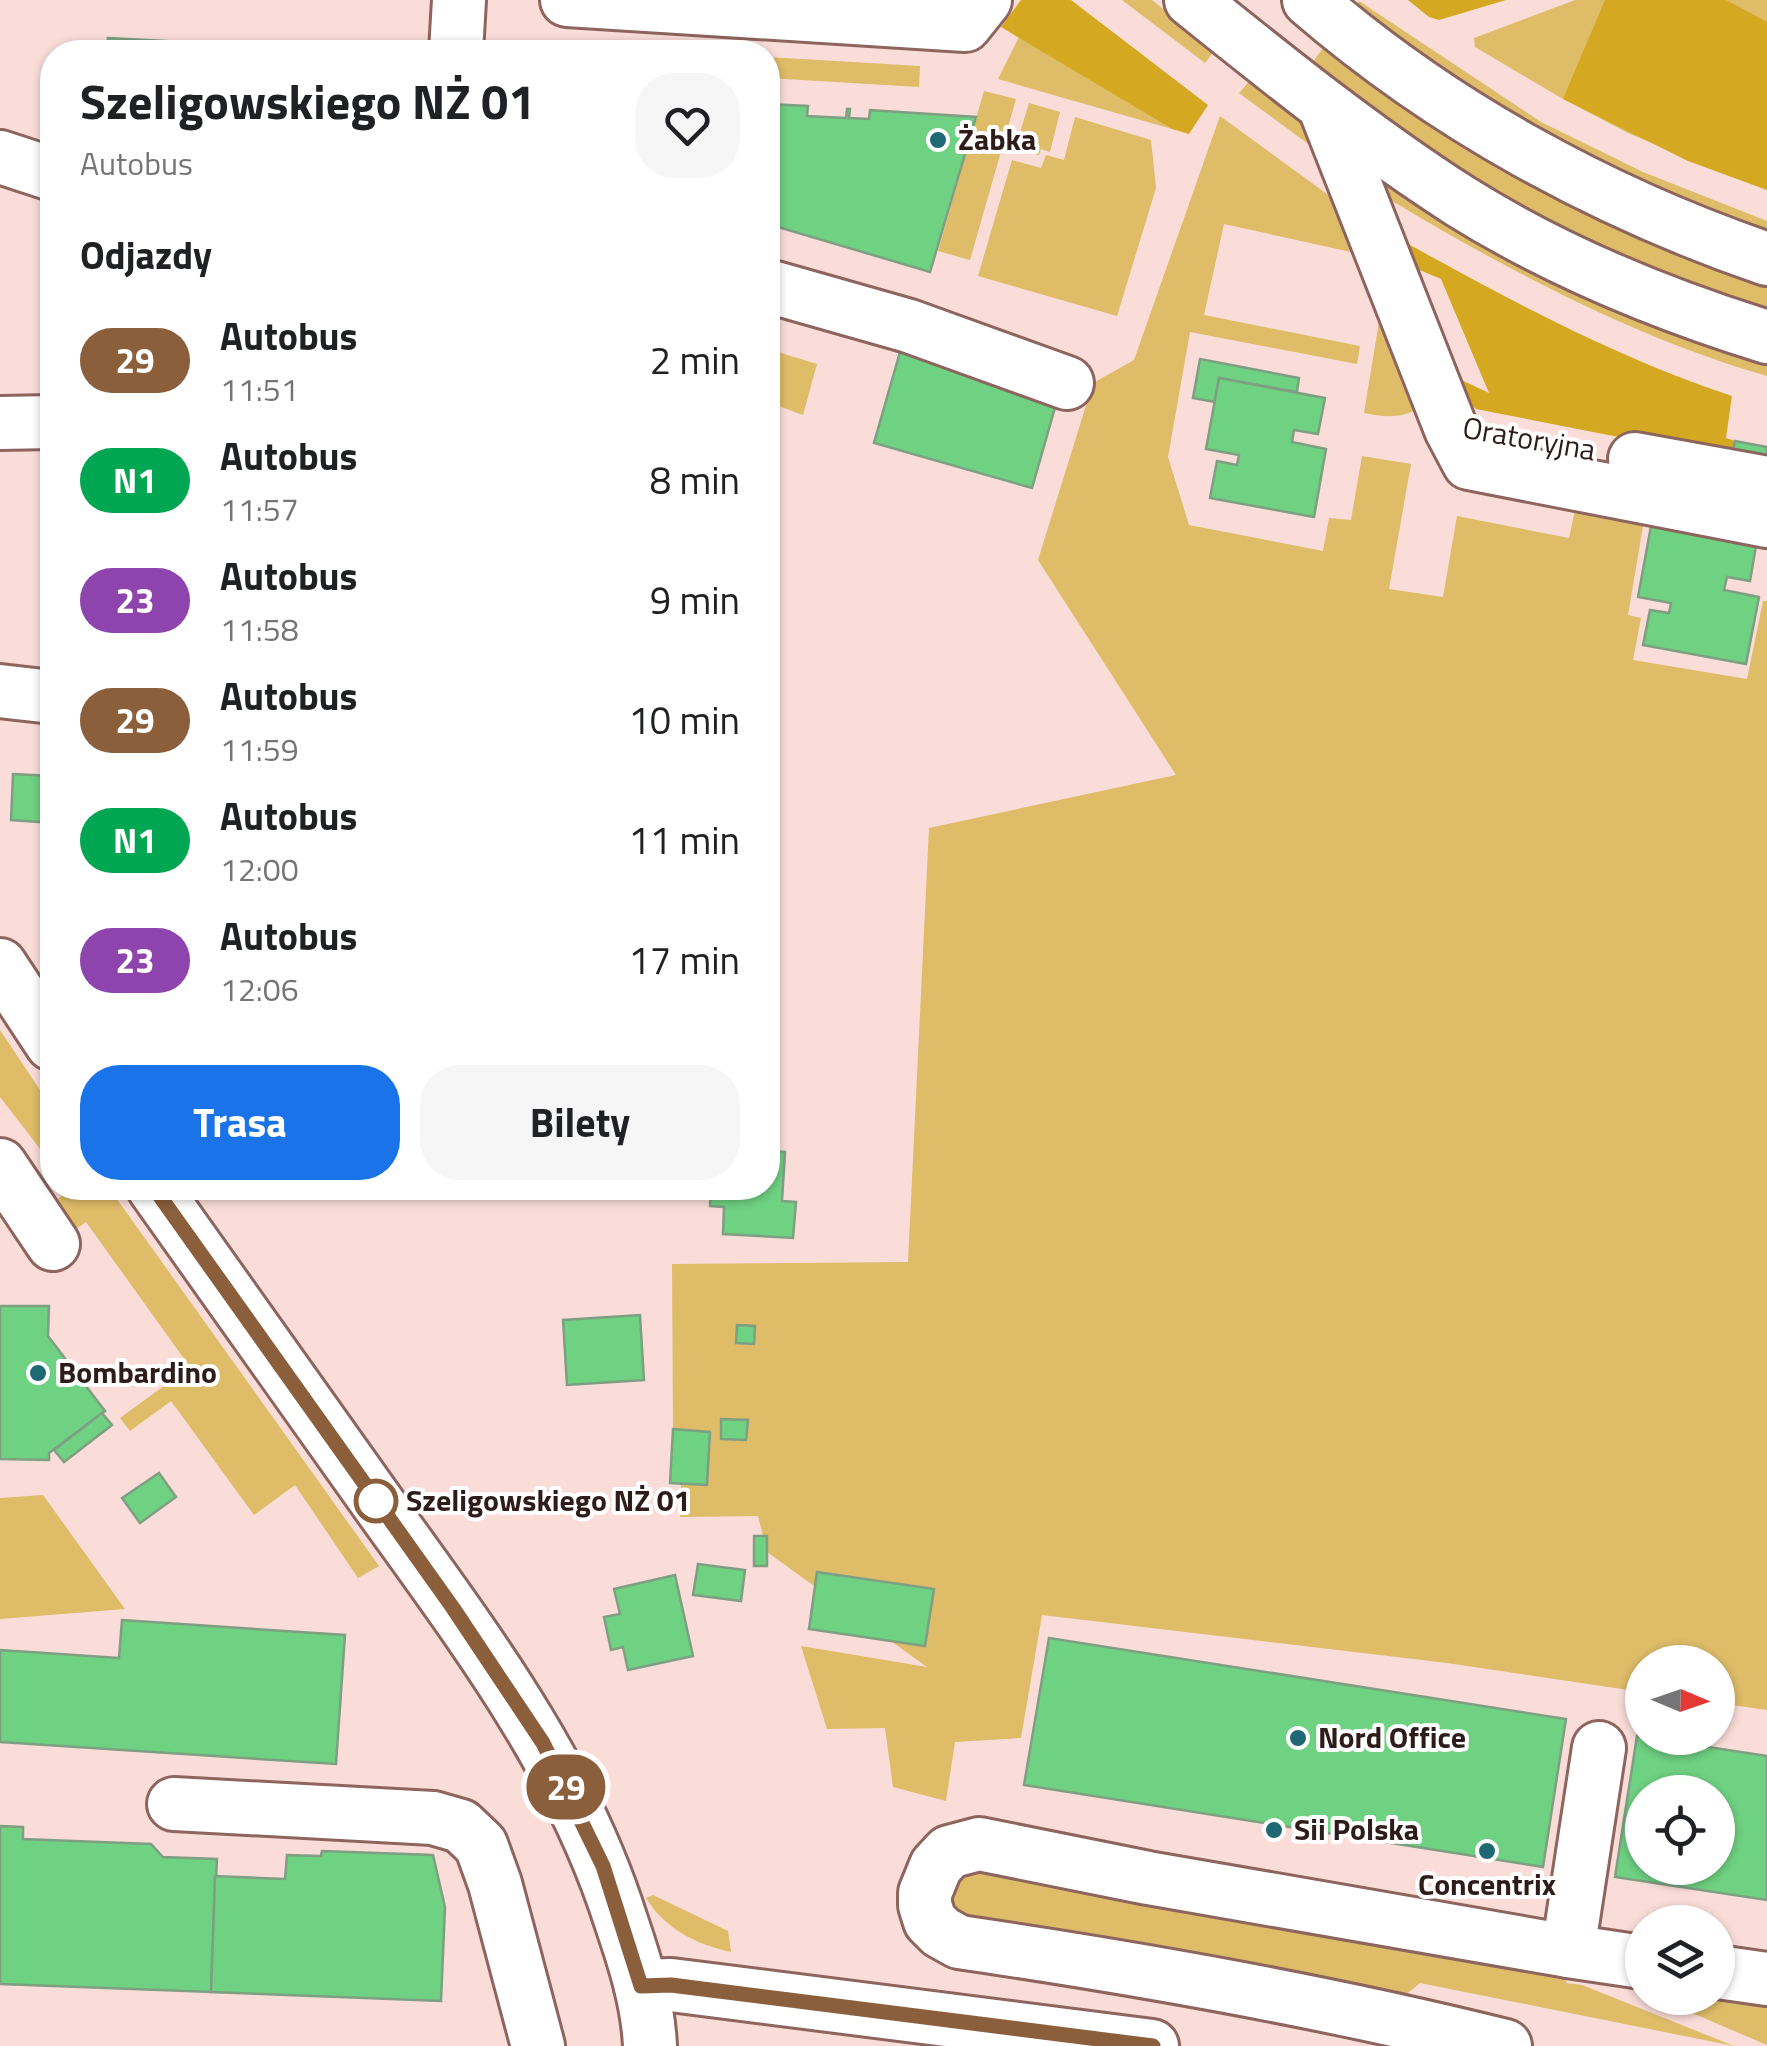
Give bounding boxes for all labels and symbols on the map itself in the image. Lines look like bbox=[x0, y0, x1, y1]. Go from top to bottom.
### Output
place label: Żabka bbox=[958, 116, 1036, 162]
marker: Żabka bbox=[927, 129, 949, 151]
street label: Oratoryjna bbox=[1459, 404, 1599, 472]
place label: Bombardino bbox=[58, 1349, 217, 1395]
marker: Bombardino bbox=[27, 1362, 49, 1384]
place label: Szeligowskiego NŻ 01 bbox=[406, 1477, 690, 1523]
marker: Szeligowskiego NŻ 01 bbox=[355, 1480, 397, 1522]
north arrow bbox=[1625, 1645, 1735, 1755]
place label: Nord Office bbox=[1318, 1714, 1466, 1760]
marker: Nord Office bbox=[1287, 1727, 1309, 1749]
line badge: 29 bbox=[521, 1754, 611, 1820]
place label: Sii Polska bbox=[1294, 1806, 1419, 1852]
marker: Sii Polska bbox=[1263, 1819, 1285, 1841]
marker: Concentrix bbox=[1476, 1840, 1498, 1862]
place label: Concentrix bbox=[1418, 1861, 1556, 1907]

